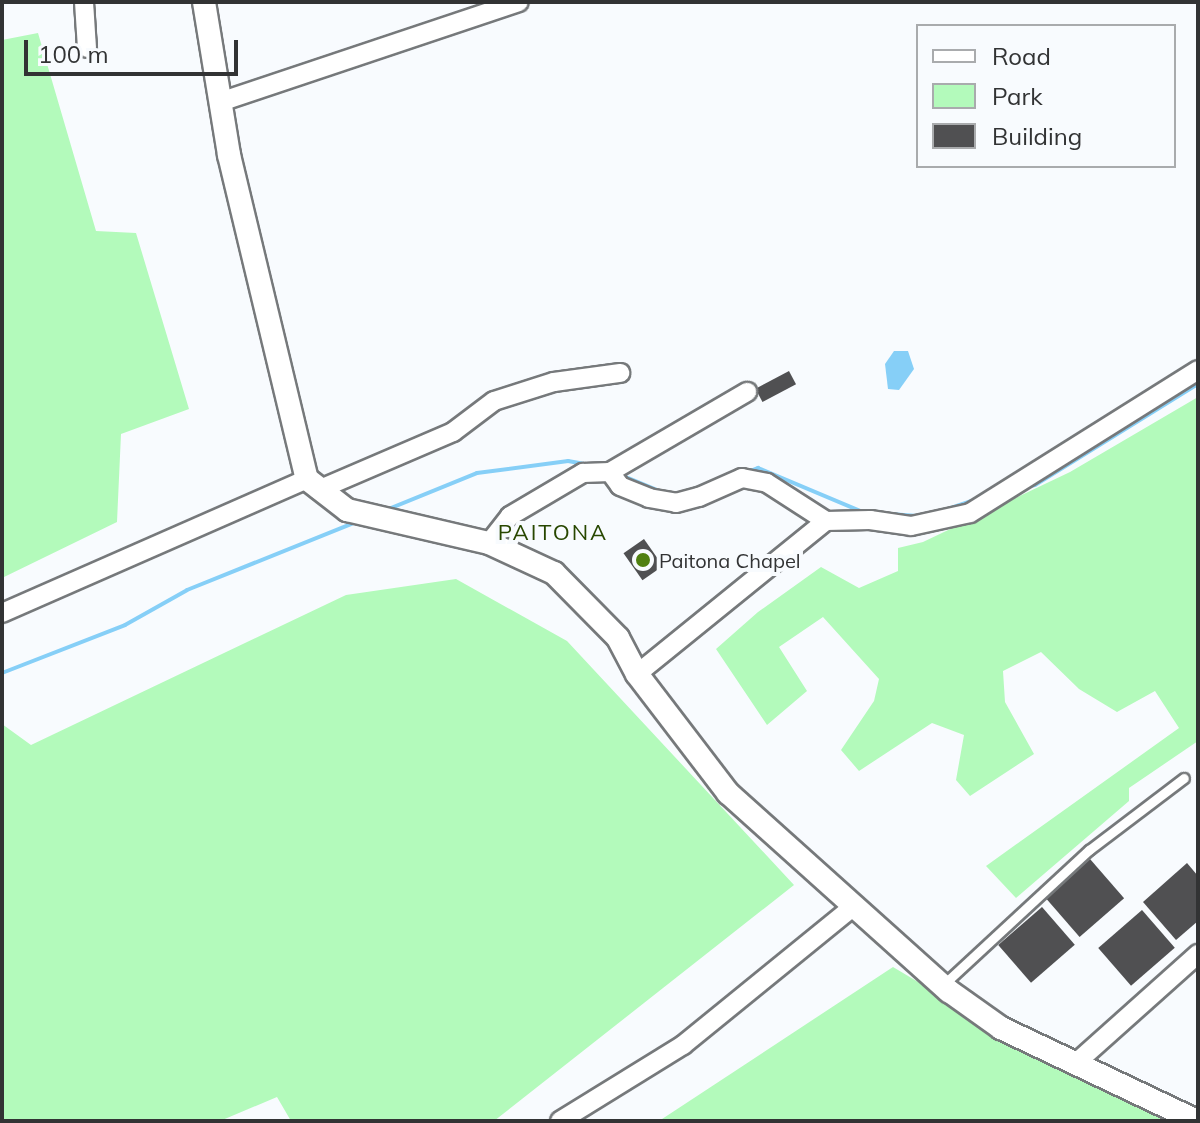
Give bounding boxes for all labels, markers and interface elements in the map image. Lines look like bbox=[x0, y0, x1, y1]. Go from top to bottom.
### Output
scale bar bbox=[28, 24, 242, 74]
legend bbox=[916, 24, 1176, 168]
text: 100 m bbox=[38, 39, 109, 69]
text: Road bbox=[992, 41, 1051, 71]
text: Park bbox=[992, 81, 1043, 111]
text: Building bbox=[992, 121, 1082, 151]
district label: PAITONA bbox=[498, 520, 608, 546]
place label: Paitona Chapel bbox=[659, 548, 801, 572]
marker: Paitona Chapel bbox=[634, 551, 652, 569]

